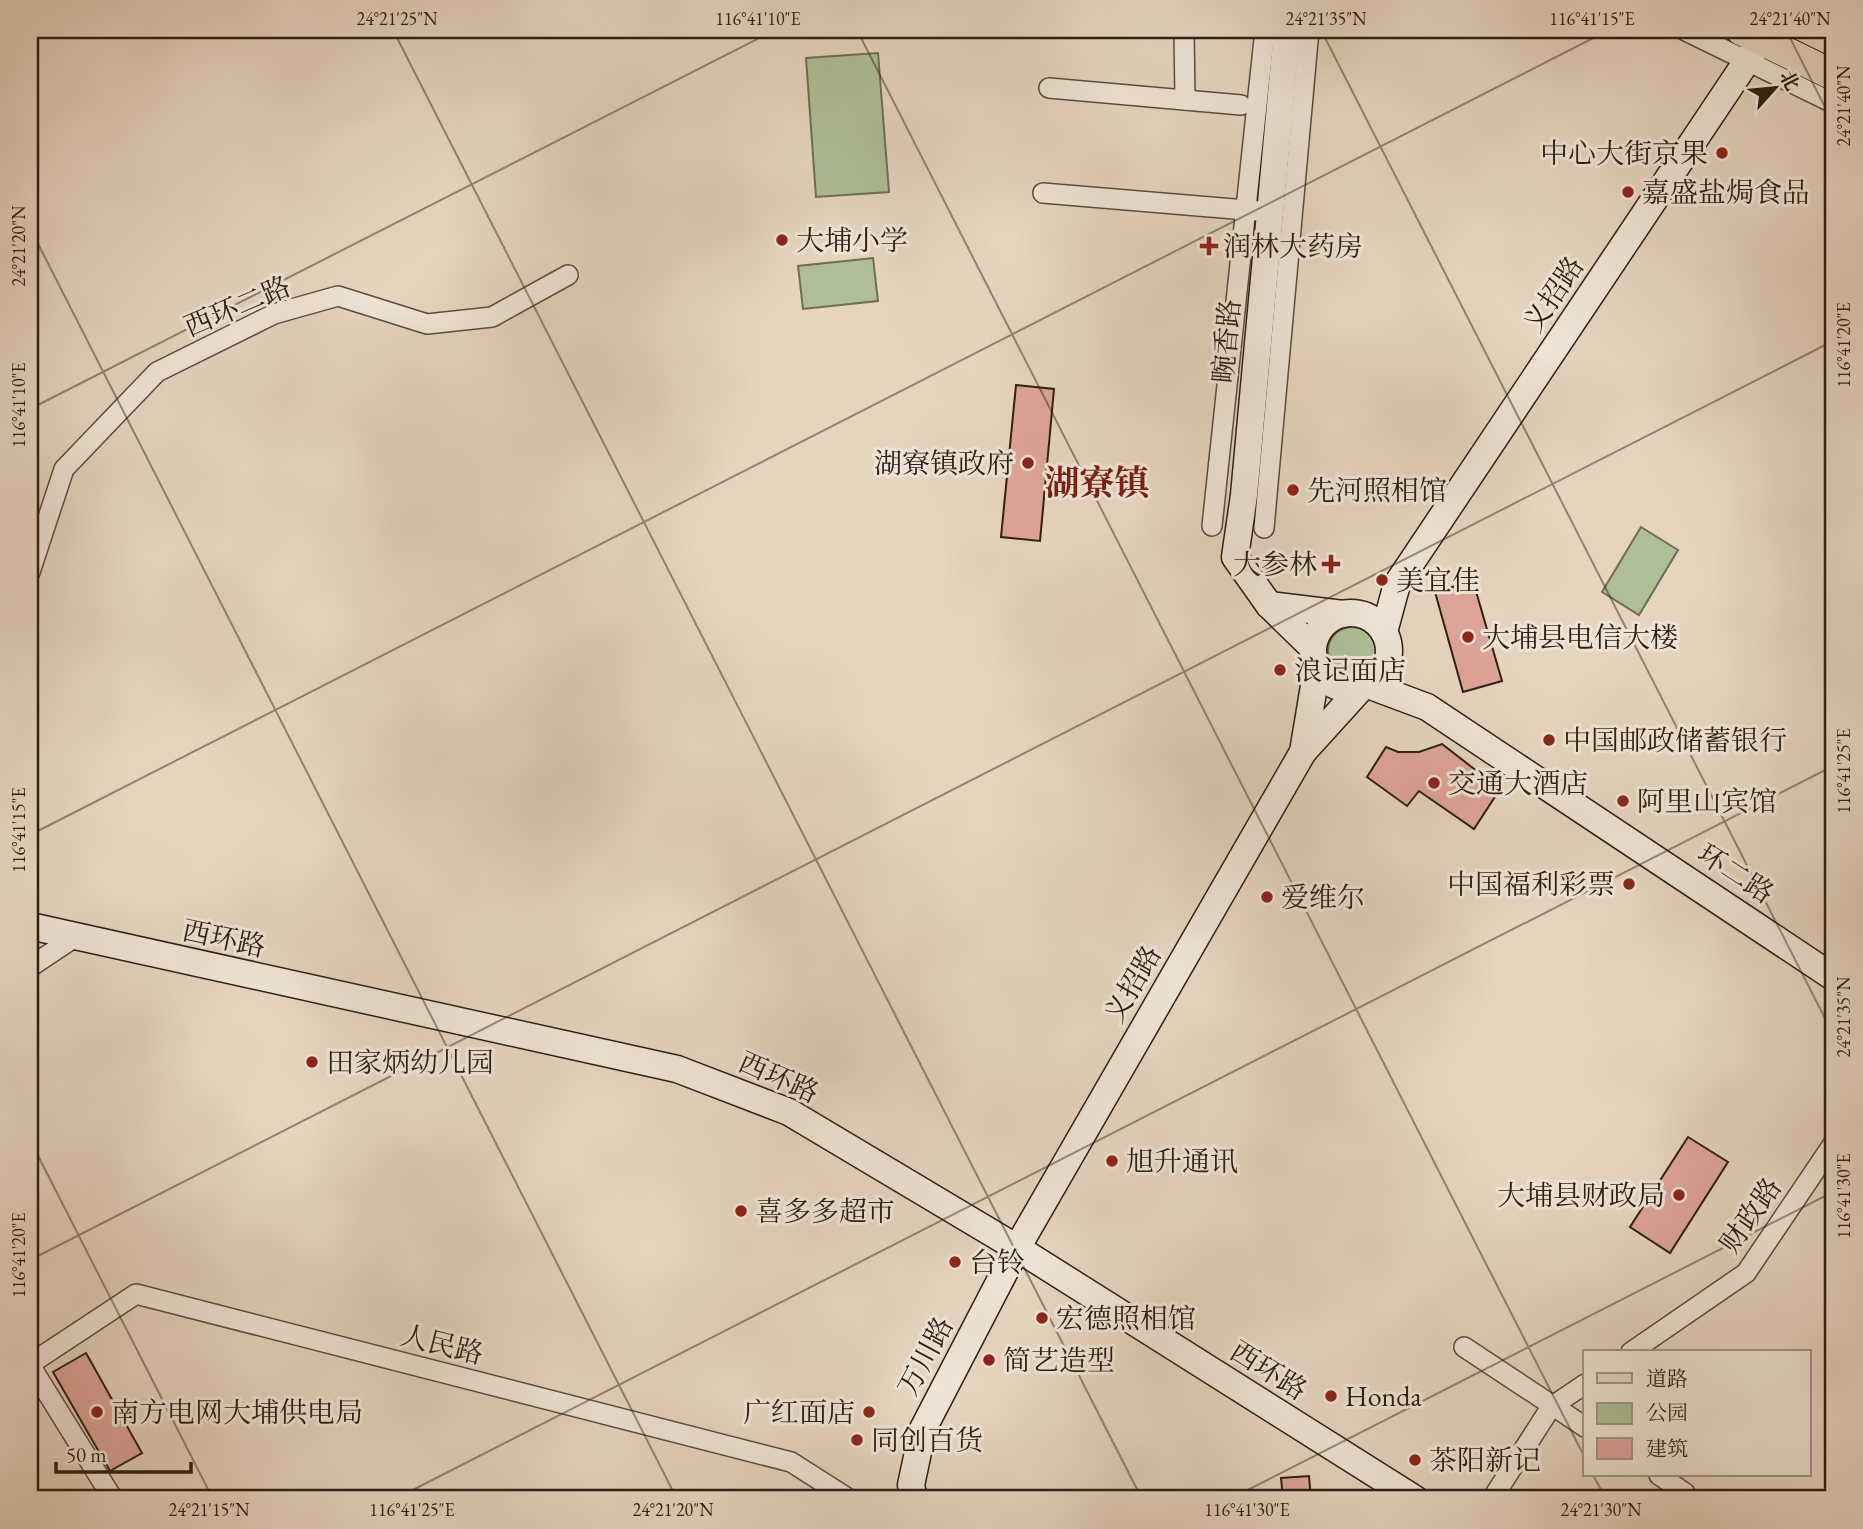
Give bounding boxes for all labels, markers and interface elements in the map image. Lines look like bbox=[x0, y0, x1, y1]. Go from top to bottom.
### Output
text: 24°21'25"N bbox=[357, 7, 438, 30]
text: 116°41'10"E bbox=[715, 7, 801, 30]
text: 24°21'35"N bbox=[1286, 7, 1367, 30]
text: 116°41'15"E bbox=[1549, 7, 1635, 30]
text: 24°21'40"N bbox=[1750, 7, 1831, 30]
north arrow bbox=[1741, 52, 1811, 122]
text: 24°21'40"N bbox=[1832, 65, 1855, 146]
text: 北 bbox=[1774, 66, 1805, 95]
place label: 中心大街京果 bbox=[1540, 135, 1708, 171]
marker: 中心大街京果 bbox=[1714, 145, 1730, 161]
place label: 嘉盛盐焗食品 bbox=[1642, 174, 1810, 210]
marker: 嘉盛盐焗食品 bbox=[1620, 184, 1636, 200]
text: 24°21'20"N bbox=[7, 205, 30, 286]
place label: 大埔小学 bbox=[796, 222, 908, 258]
place label: 润林大药房 bbox=[1223, 228, 1363, 264]
marker: 大埔小学 bbox=[774, 232, 790, 248]
marker: 润林大药房 bbox=[1201, 238, 1217, 254]
street label: 义招路 bbox=[1515, 249, 1591, 339]
street label: 西环二路 bbox=[178, 268, 296, 344]
street label: 畹香路 bbox=[1204, 298, 1248, 384]
text: 116°41'20"E bbox=[1832, 302, 1855, 388]
text: 116°41'10"E bbox=[7, 362, 30, 448]
place label: 湖寮镇政府 bbox=[874, 445, 1014, 481]
marker: 湖寮镇政府 bbox=[1020, 455, 1036, 471]
district label: 湖寮镇 bbox=[1044, 460, 1150, 505]
place label: 先河照相馆 bbox=[1307, 472, 1447, 508]
marker: 先河照相馆 bbox=[1285, 482, 1301, 498]
place label: 大参林 bbox=[1233, 546, 1317, 582]
marker: 大参林 bbox=[1323, 556, 1339, 572]
place label: 美宜佳 bbox=[1396, 562, 1480, 598]
marker: 美宜佳 bbox=[1374, 572, 1390, 588]
place label: 大埔县电信大楼 bbox=[1482, 619, 1678, 655]
marker: 大埔县电信大楼 bbox=[1460, 629, 1476, 645]
place label: 浪记面店 bbox=[1294, 652, 1406, 688]
marker: 浪记面店 bbox=[1272, 662, 1288, 678]
place label: 中国邮政储蓄银行 bbox=[1563, 722, 1787, 758]
text: 116°41'25"E bbox=[1832, 728, 1855, 814]
marker: 中国邮政储蓄银行 bbox=[1541, 732, 1557, 748]
place label: 交通大酒店 bbox=[1448, 765, 1588, 801]
marker: 交通大酒店 bbox=[1426, 775, 1442, 791]
place label: 阿里山宾馆 bbox=[1637, 783, 1777, 819]
text: 116°41'15"E bbox=[7, 787, 30, 873]
marker: 阿里山宾馆 bbox=[1615, 793, 1631, 809]
street label: 环二路 bbox=[1691, 835, 1781, 911]
place label: 中国福利彩票 bbox=[1447, 866, 1615, 902]
marker: 中国福利彩票 bbox=[1621, 876, 1637, 892]
place label: 爱维尔 bbox=[1281, 879, 1365, 915]
marker: 爱维尔 bbox=[1259, 889, 1275, 905]
street label: 西环路 bbox=[179, 912, 269, 964]
street label: 义招路 bbox=[1095, 939, 1169, 1029]
text: 24°21'35"N bbox=[1832, 976, 1855, 1057]
street label: 西环路 bbox=[733, 1043, 825, 1111]
place label: 田家炳幼儿园 bbox=[326, 1044, 494, 1080]
marker: 田家炳幼儿园 bbox=[304, 1054, 320, 1070]
place label: 旭升通讯 bbox=[1126, 1143, 1238, 1179]
marker: 旭升通讯 bbox=[1104, 1153, 1120, 1169]
text: 116°41'30"E bbox=[1832, 1153, 1855, 1239]
street label: 财政路 bbox=[1711, 1170, 1789, 1260]
place label: 大埔县财政局 bbox=[1497, 1177, 1665, 1213]
marker: 大埔县财政局 bbox=[1671, 1187, 1687, 1203]
place label: 喜多多超市 bbox=[755, 1193, 895, 1229]
marker: 喜多多超市 bbox=[733, 1203, 749, 1219]
text: 116°41'20"E bbox=[7, 1212, 30, 1298]
place label: 台铃 bbox=[969, 1244, 1025, 1280]
marker: 台铃 bbox=[947, 1254, 963, 1270]
place label: 宏德照相馆 bbox=[1056, 1300, 1196, 1336]
street label: 万川路 bbox=[889, 1310, 961, 1402]
marker: 宏德照相馆 bbox=[1034, 1310, 1050, 1326]
street label: 人民路 bbox=[397, 1316, 487, 1372]
street label: 西环路 bbox=[1224, 1332, 1314, 1408]
place label: 简艺造型 bbox=[1003, 1342, 1115, 1378]
legend bbox=[1583, 1350, 1811, 1476]
marker: 简艺造型 bbox=[981, 1352, 997, 1368]
text: 道路 bbox=[1646, 1365, 1688, 1392]
place label: Honda bbox=[1345, 1378, 1422, 1414]
marker: Honda bbox=[1323, 1388, 1339, 1404]
place label: 南方电网大埔供电局 bbox=[111, 1394, 363, 1430]
place label: 广红面店 bbox=[743, 1394, 855, 1430]
text: 公园 bbox=[1646, 1399, 1688, 1426]
marker: 南方电网大埔供电局 bbox=[89, 1404, 105, 1420]
marker: 广红面店 bbox=[861, 1404, 877, 1420]
place label: 同创百货 bbox=[871, 1422, 983, 1458]
scale bar bbox=[56, 1431, 191, 1475]
marker: 同创百货 bbox=[849, 1432, 865, 1448]
text: 建筑 bbox=[1646, 1435, 1688, 1462]
text: 50 m bbox=[66, 1441, 107, 1468]
place label: 茶阳新记 bbox=[1429, 1442, 1541, 1478]
marker: 茶阳新记 bbox=[1407, 1452, 1423, 1468]
text: 24°21'15"N bbox=[169, 1498, 250, 1521]
text: 116°41'25"E bbox=[369, 1498, 455, 1521]
text: 24°21'20"N bbox=[633, 1498, 714, 1521]
text: 116°41'30"E bbox=[1204, 1498, 1290, 1521]
text: 24°21'30"N bbox=[1561, 1498, 1642, 1521]

